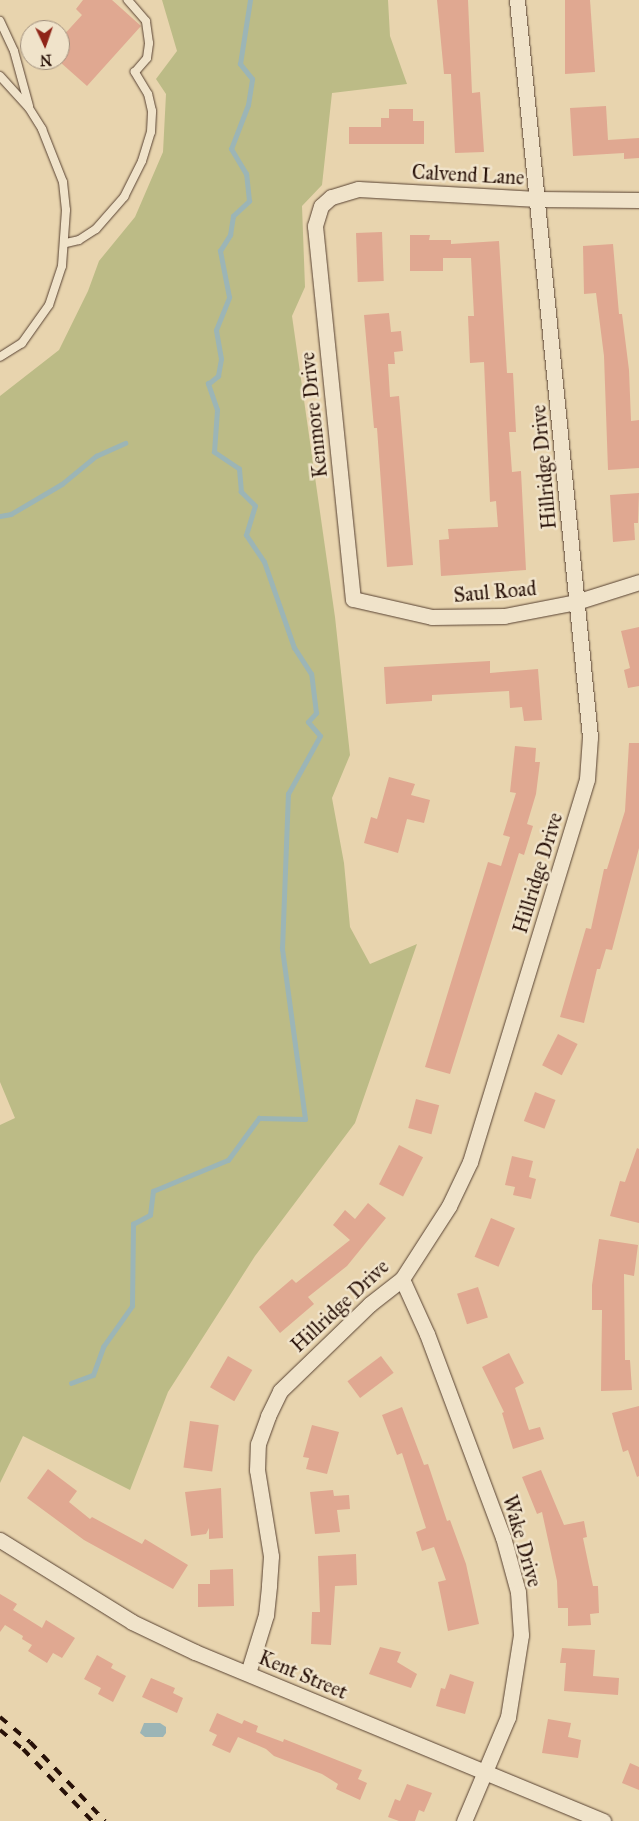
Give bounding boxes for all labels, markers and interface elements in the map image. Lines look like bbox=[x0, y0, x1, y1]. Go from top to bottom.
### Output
north arrow bbox=[20, 20, 70, 70]
text: N bbox=[39, 51, 52, 68]
street label: Calvend Lane bbox=[411, 160, 525, 190]
street label: Kenmore Drive bbox=[295, 351, 333, 479]
street label: Hillridge Drive bbox=[527, 404, 561, 530]
street label: Saul Road bbox=[453, 576, 537, 608]
street label: Hillridge Drive bbox=[508, 810, 568, 936]
street label: Hillridge Drive bbox=[286, 1255, 394, 1357]
street label: Wake Drive bbox=[497, 1492, 547, 1590]
street label: Kent Street bbox=[255, 1646, 351, 1704]

